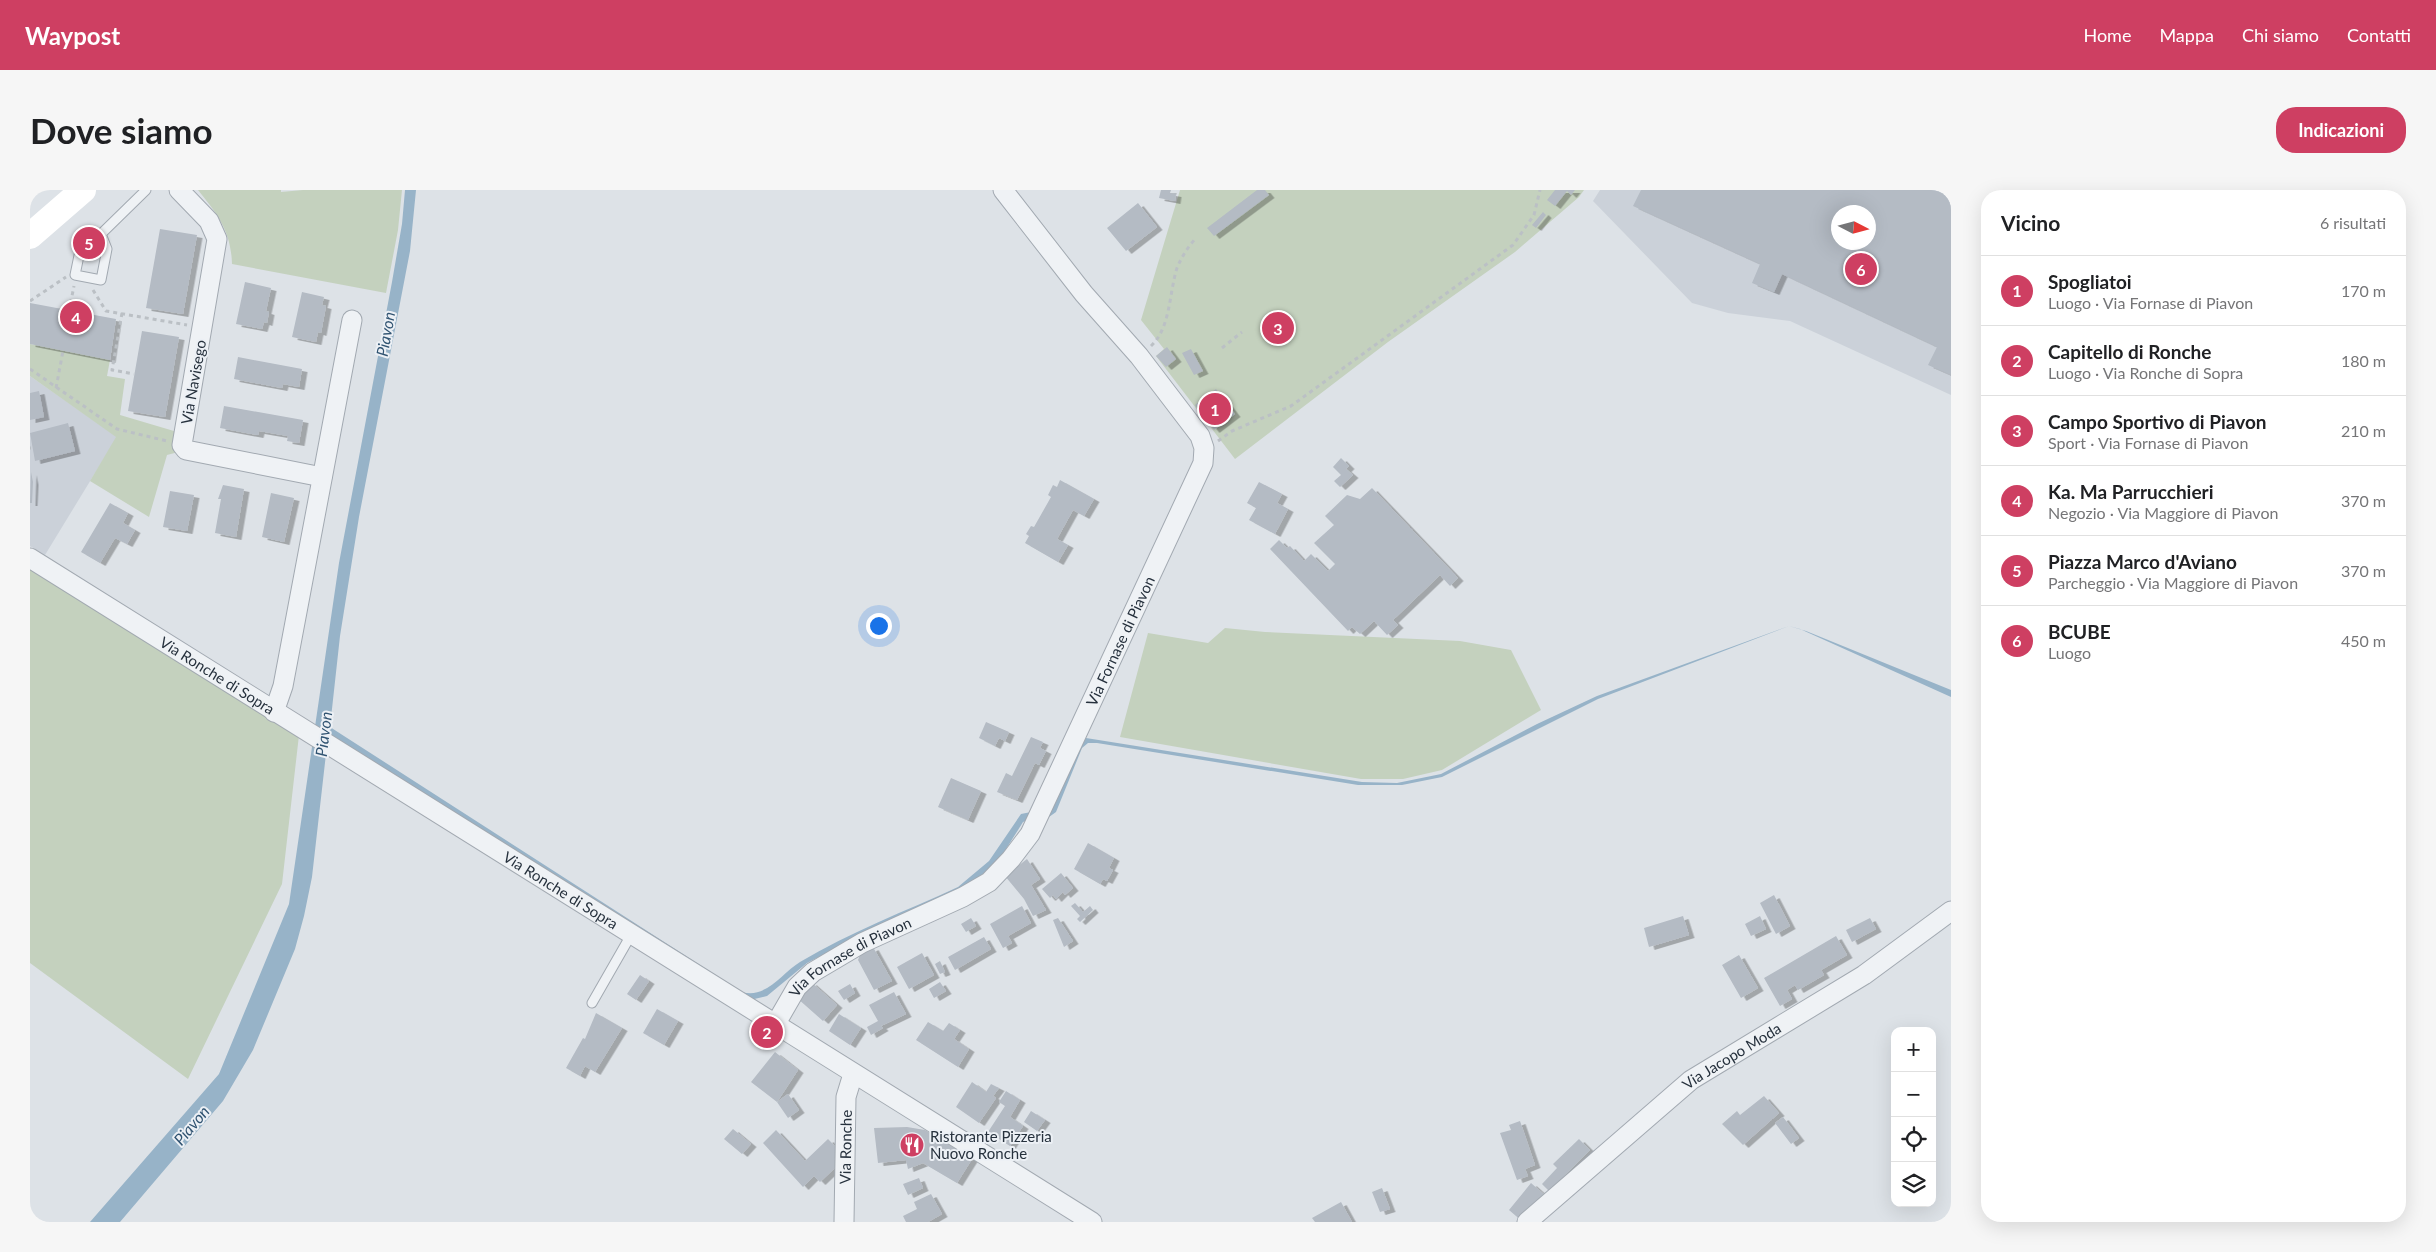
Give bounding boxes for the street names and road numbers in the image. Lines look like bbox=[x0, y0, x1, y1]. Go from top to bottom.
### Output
street label: Via Navisego bbox=[177, 338, 209, 426]
street label: Via Fornase di Piavon bbox=[1082, 573, 1158, 709]
street label: Via Ronche di Sopra bbox=[157, 633, 278, 718]
street label: Via Ronche di Sopra bbox=[500, 847, 621, 932]
street label: Via Fornase di Piavon bbox=[784, 913, 914, 1000]
street label: Via Jacopo Moda bbox=[1678, 1019, 1784, 1093]
street label: Via Ronche bbox=[836, 1110, 855, 1184]

